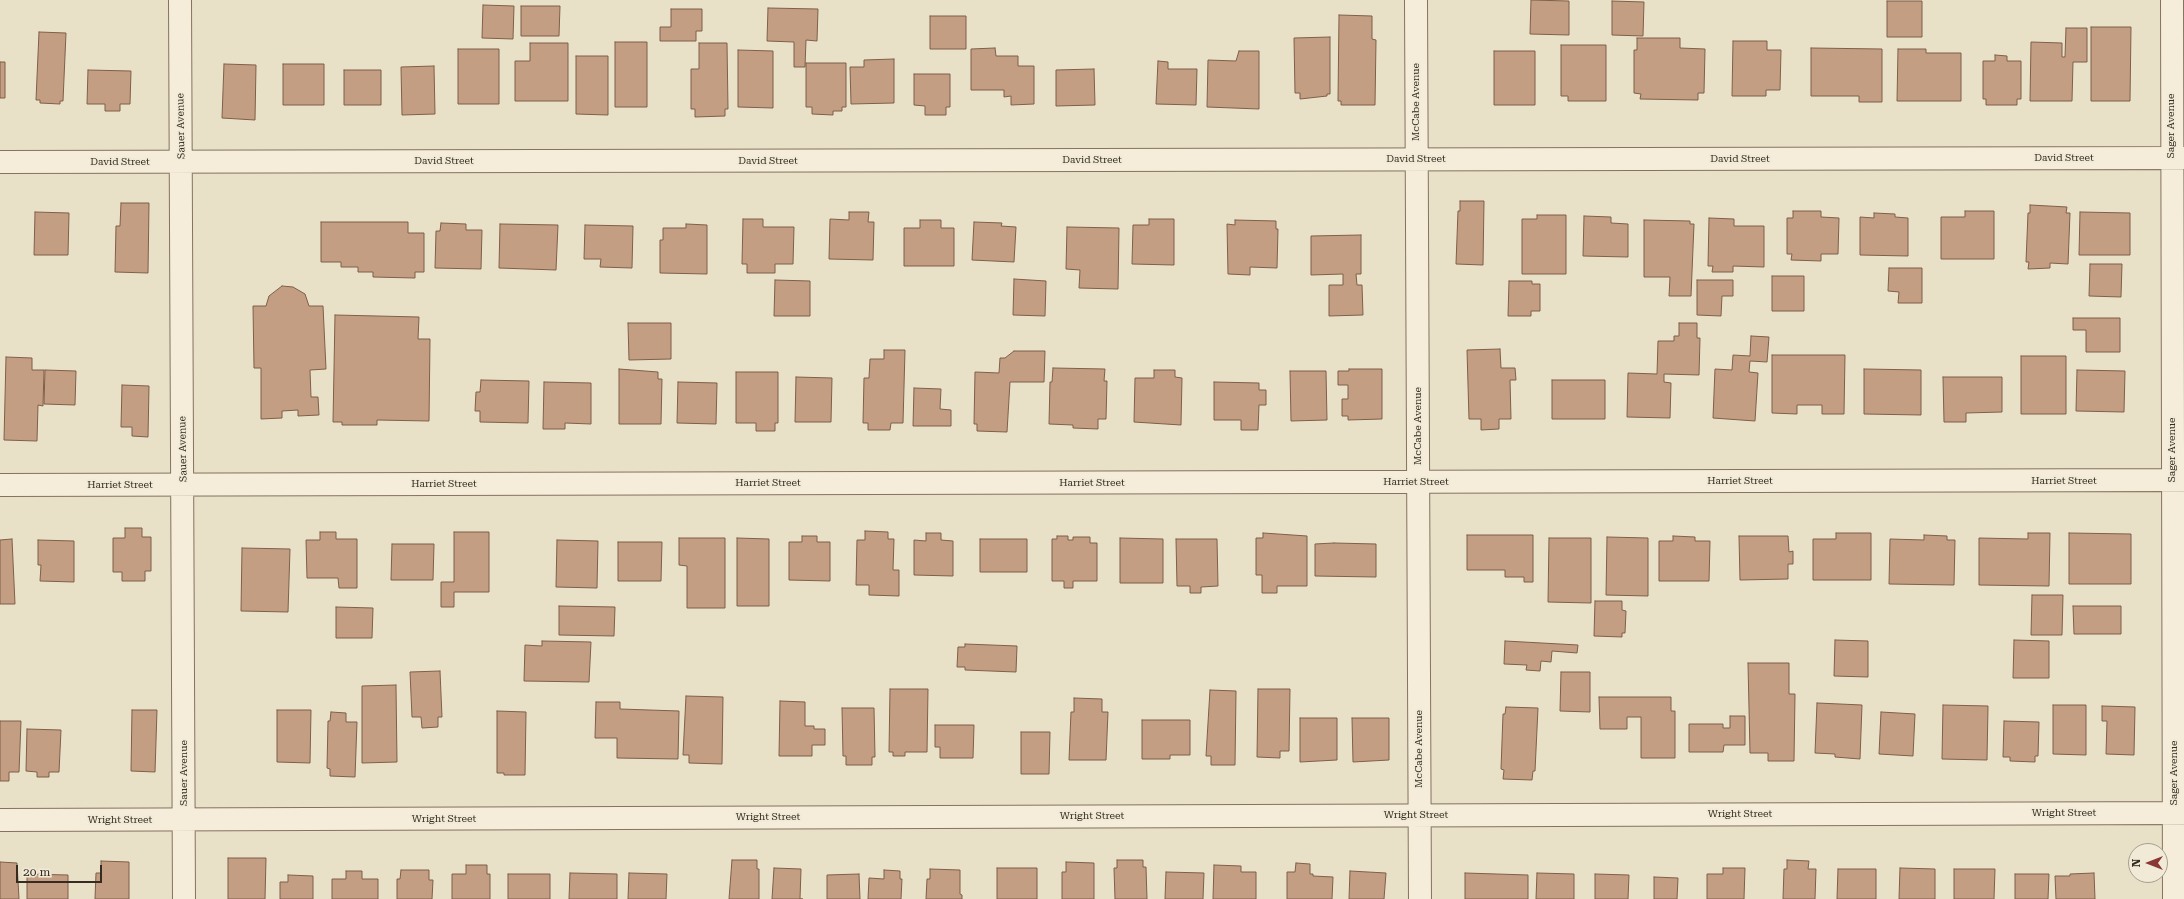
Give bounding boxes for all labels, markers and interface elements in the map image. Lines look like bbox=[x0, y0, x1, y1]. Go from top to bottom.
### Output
street label: McCabe Avenue bbox=[1410, 63, 1422, 141]
street label: Sauer Avenue bbox=[174, 93, 188, 159]
street label: Sager Avenue bbox=[2165, 93, 2177, 159]
street label: David Street bbox=[2034, 152, 2094, 164]
street label: David Street bbox=[1386, 153, 1446, 165]
street label: David Street bbox=[1710, 153, 1770, 165]
street label: David Street bbox=[1062, 154, 1122, 166]
street label: David Street bbox=[414, 155, 474, 167]
street label: David Street bbox=[738, 155, 798, 167]
street label: David Street bbox=[90, 156, 150, 168]
street label: McCabe Avenue bbox=[1412, 387, 1424, 465]
street label: Sauer Avenue bbox=[176, 416, 190, 482]
street label: Sager Avenue bbox=[2166, 417, 2178, 483]
street label: Harriet Street bbox=[1707, 475, 1773, 487]
street label: Harriet Street bbox=[2031, 475, 2097, 487]
street label: Harriet Street bbox=[1383, 476, 1449, 488]
street label: Harriet Street bbox=[735, 477, 801, 489]
street label: Harriet Street bbox=[1059, 477, 1125, 489]
street label: Harriet Street bbox=[411, 478, 477, 490]
street label: Harriet Street bbox=[87, 479, 153, 491]
street label: McCabe Avenue bbox=[1413, 710, 1425, 788]
street label: Sauer Avenue bbox=[178, 740, 190, 806]
street label: Sager Avenue bbox=[2168, 740, 2180, 806]
street label: Wright Street bbox=[2032, 807, 2096, 819]
street label: Wright Street bbox=[1708, 808, 1772, 820]
street label: Wright Street bbox=[1384, 809, 1448, 821]
street label: Wright Street bbox=[1060, 810, 1124, 822]
street label: Wright Street bbox=[736, 811, 800, 823]
street label: Wright Street bbox=[412, 813, 476, 825]
street label: Wright Street bbox=[88, 814, 152, 826]
north arrow bbox=[2128, 843, 2168, 883]
scale bar bbox=[18, 857, 104, 883]
text: N bbox=[2130, 859, 2143, 867]
text: 20 m bbox=[23, 865, 50, 879]

